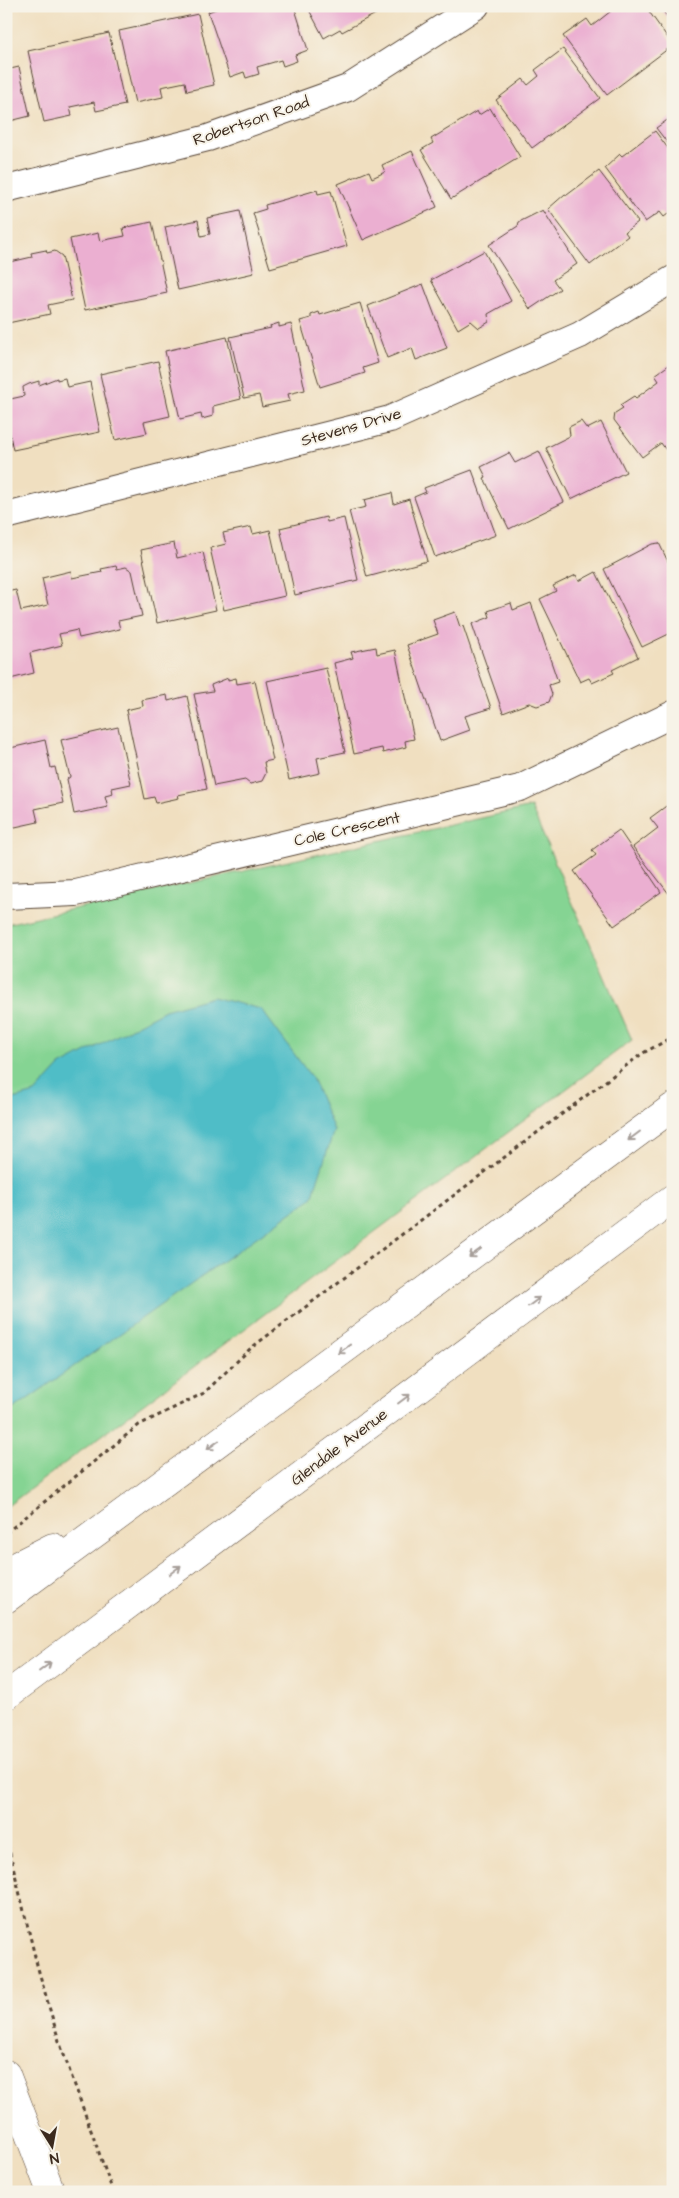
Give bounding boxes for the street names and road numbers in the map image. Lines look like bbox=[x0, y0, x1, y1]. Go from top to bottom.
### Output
street label: Robertson Road bbox=[190, 91, 312, 151]
street label: Stevens Drive bbox=[298, 402, 404, 452]
street label: Cole Crescent bbox=[292, 806, 403, 852]
street label: Glendale Avenue bbox=[286, 1403, 392, 1491]

